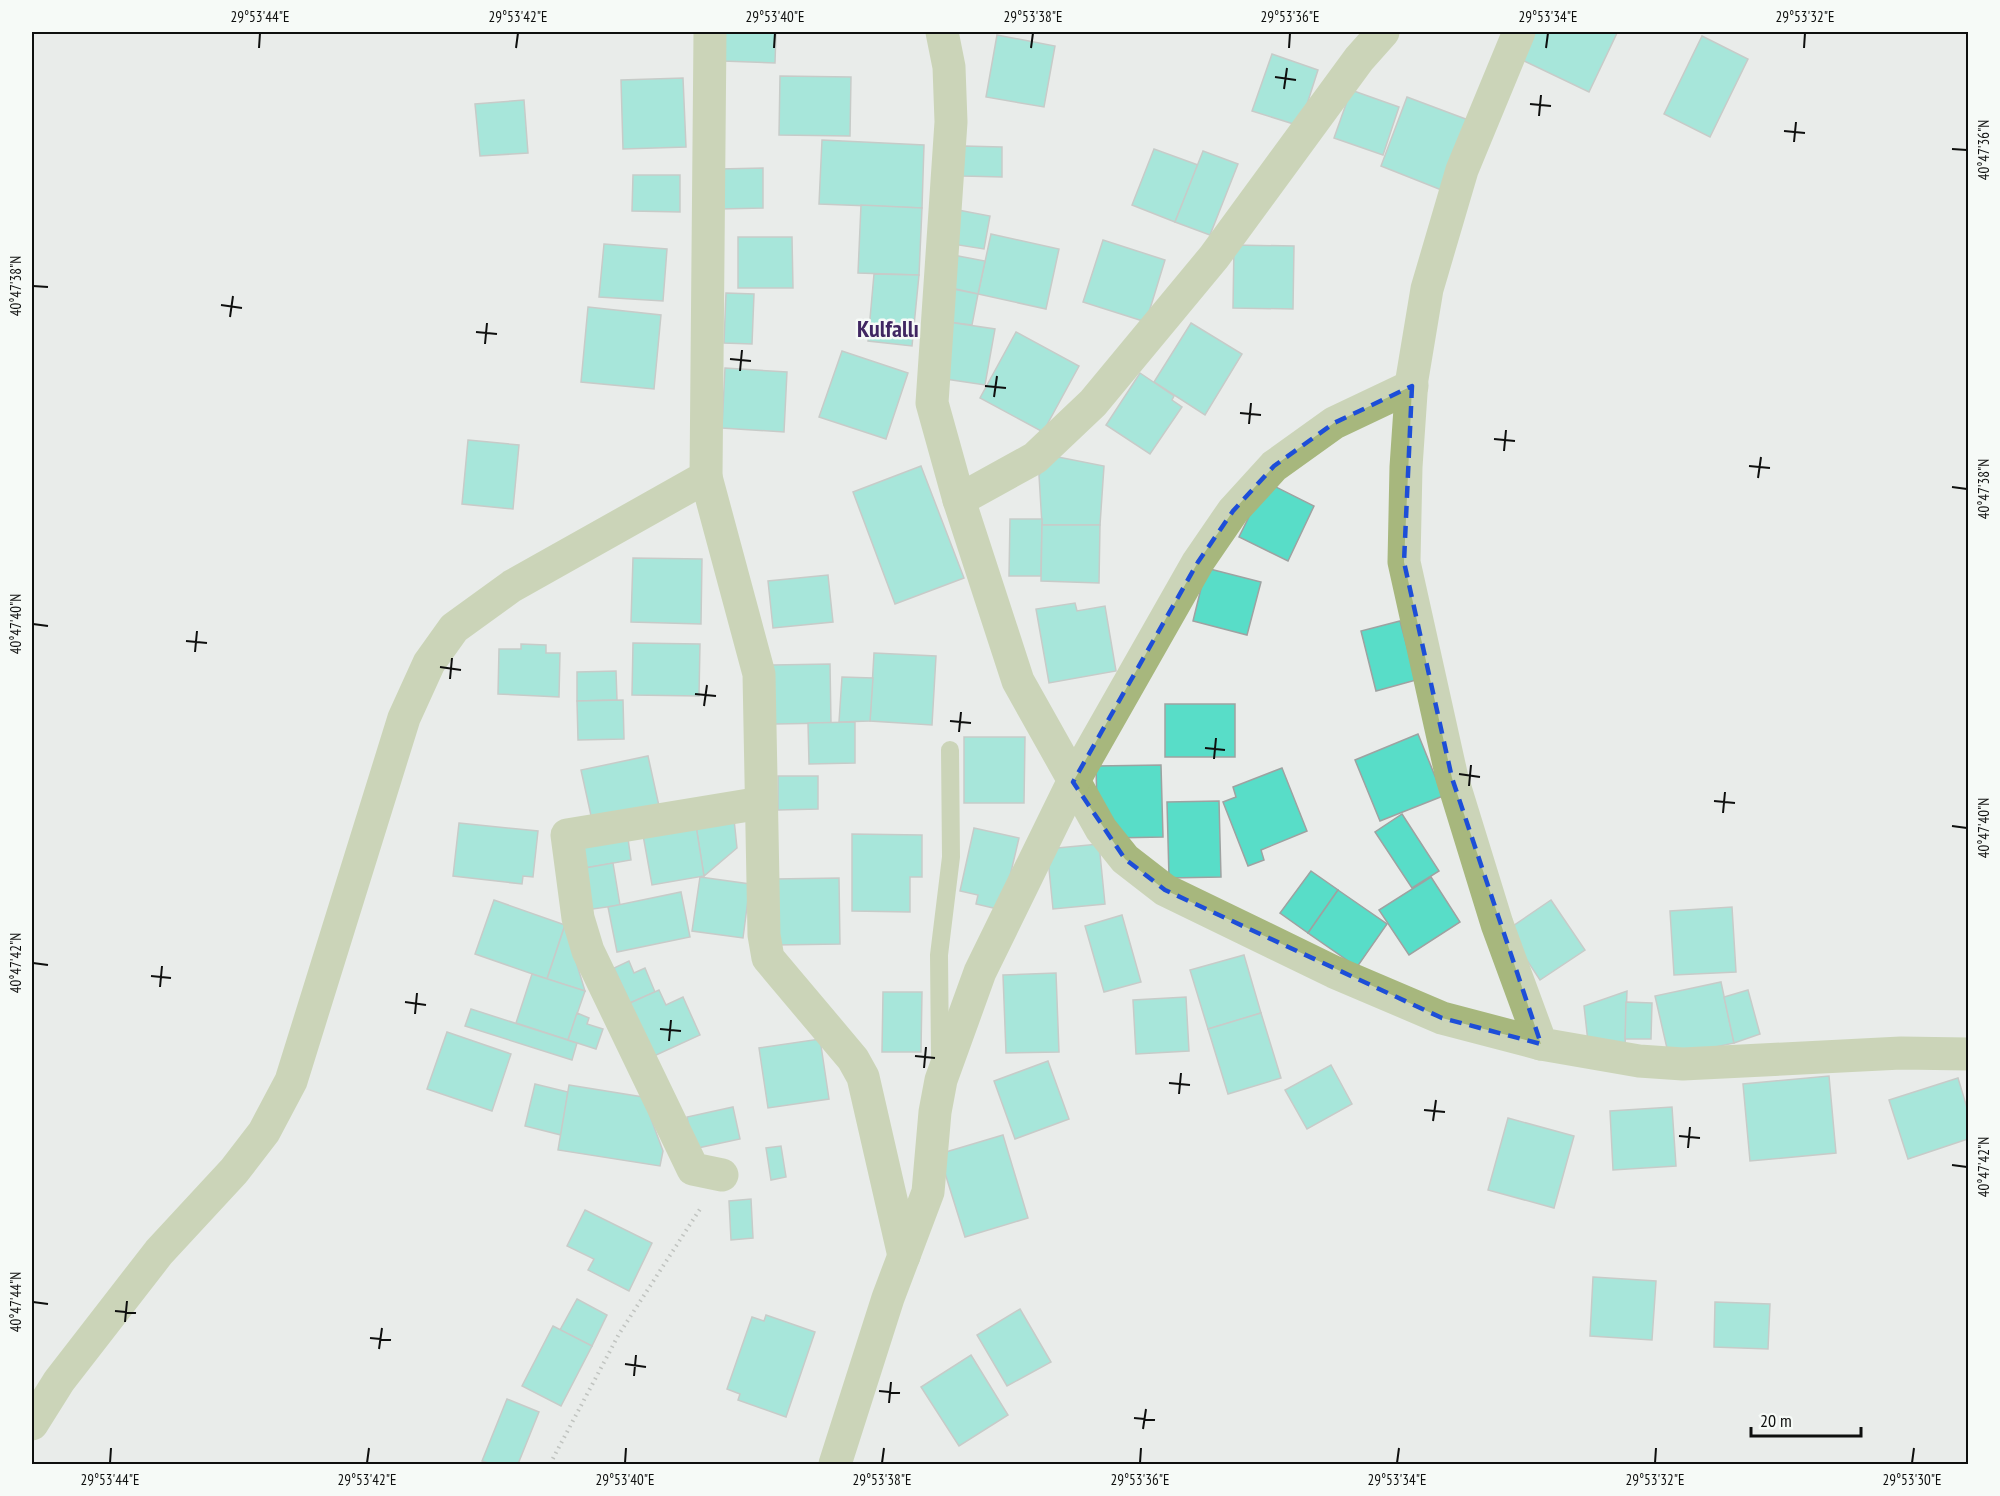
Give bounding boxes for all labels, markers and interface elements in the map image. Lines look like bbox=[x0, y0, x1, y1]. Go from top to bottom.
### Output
text: 29°53'44"E bbox=[230, 7, 290, 26]
text: 29°53'42"E bbox=[488, 7, 548, 26]
text: 29°53'40"E bbox=[745, 7, 805, 26]
text: 29°53'38"E bbox=[1003, 7, 1063, 26]
text: 29°53'36"E bbox=[1260, 7, 1320, 26]
text: 29°53'34"E bbox=[1518, 7, 1578, 26]
text: 29°53'32"E bbox=[1775, 7, 1835, 26]
text: 40°47'36"N bbox=[1974, 120, 1993, 180]
text: 40°47'38"N bbox=[6, 256, 25, 316]
district label: Kulfallı bbox=[857, 313, 919, 344]
text: 40°47'38"N bbox=[1974, 459, 1993, 519]
text: 40°47'40"N bbox=[6, 594, 25, 654]
text: 40°47'40"N bbox=[1974, 798, 1993, 858]
text: 40°47'42"N bbox=[6, 933, 25, 993]
text: 40°47'42"N bbox=[1974, 1137, 1993, 1197]
text: 40°47'44"N bbox=[6, 1272, 25, 1332]
scale bar bbox=[1751, 1400, 1860, 1438]
text: 20 m bbox=[1760, 1409, 1792, 1432]
text: 29°53'44"E bbox=[80, 1470, 140, 1489]
text: 29°53'42"E bbox=[337, 1470, 397, 1489]
text: 29°53'40"E bbox=[595, 1470, 655, 1489]
text: 29°53'38"E bbox=[852, 1470, 912, 1489]
text: 29°53'36"E bbox=[1110, 1470, 1170, 1489]
text: 29°53'34"E bbox=[1367, 1470, 1427, 1489]
text: 29°53'32"E bbox=[1625, 1470, 1685, 1489]
text: 29°53'30"E bbox=[1882, 1470, 1942, 1489]

